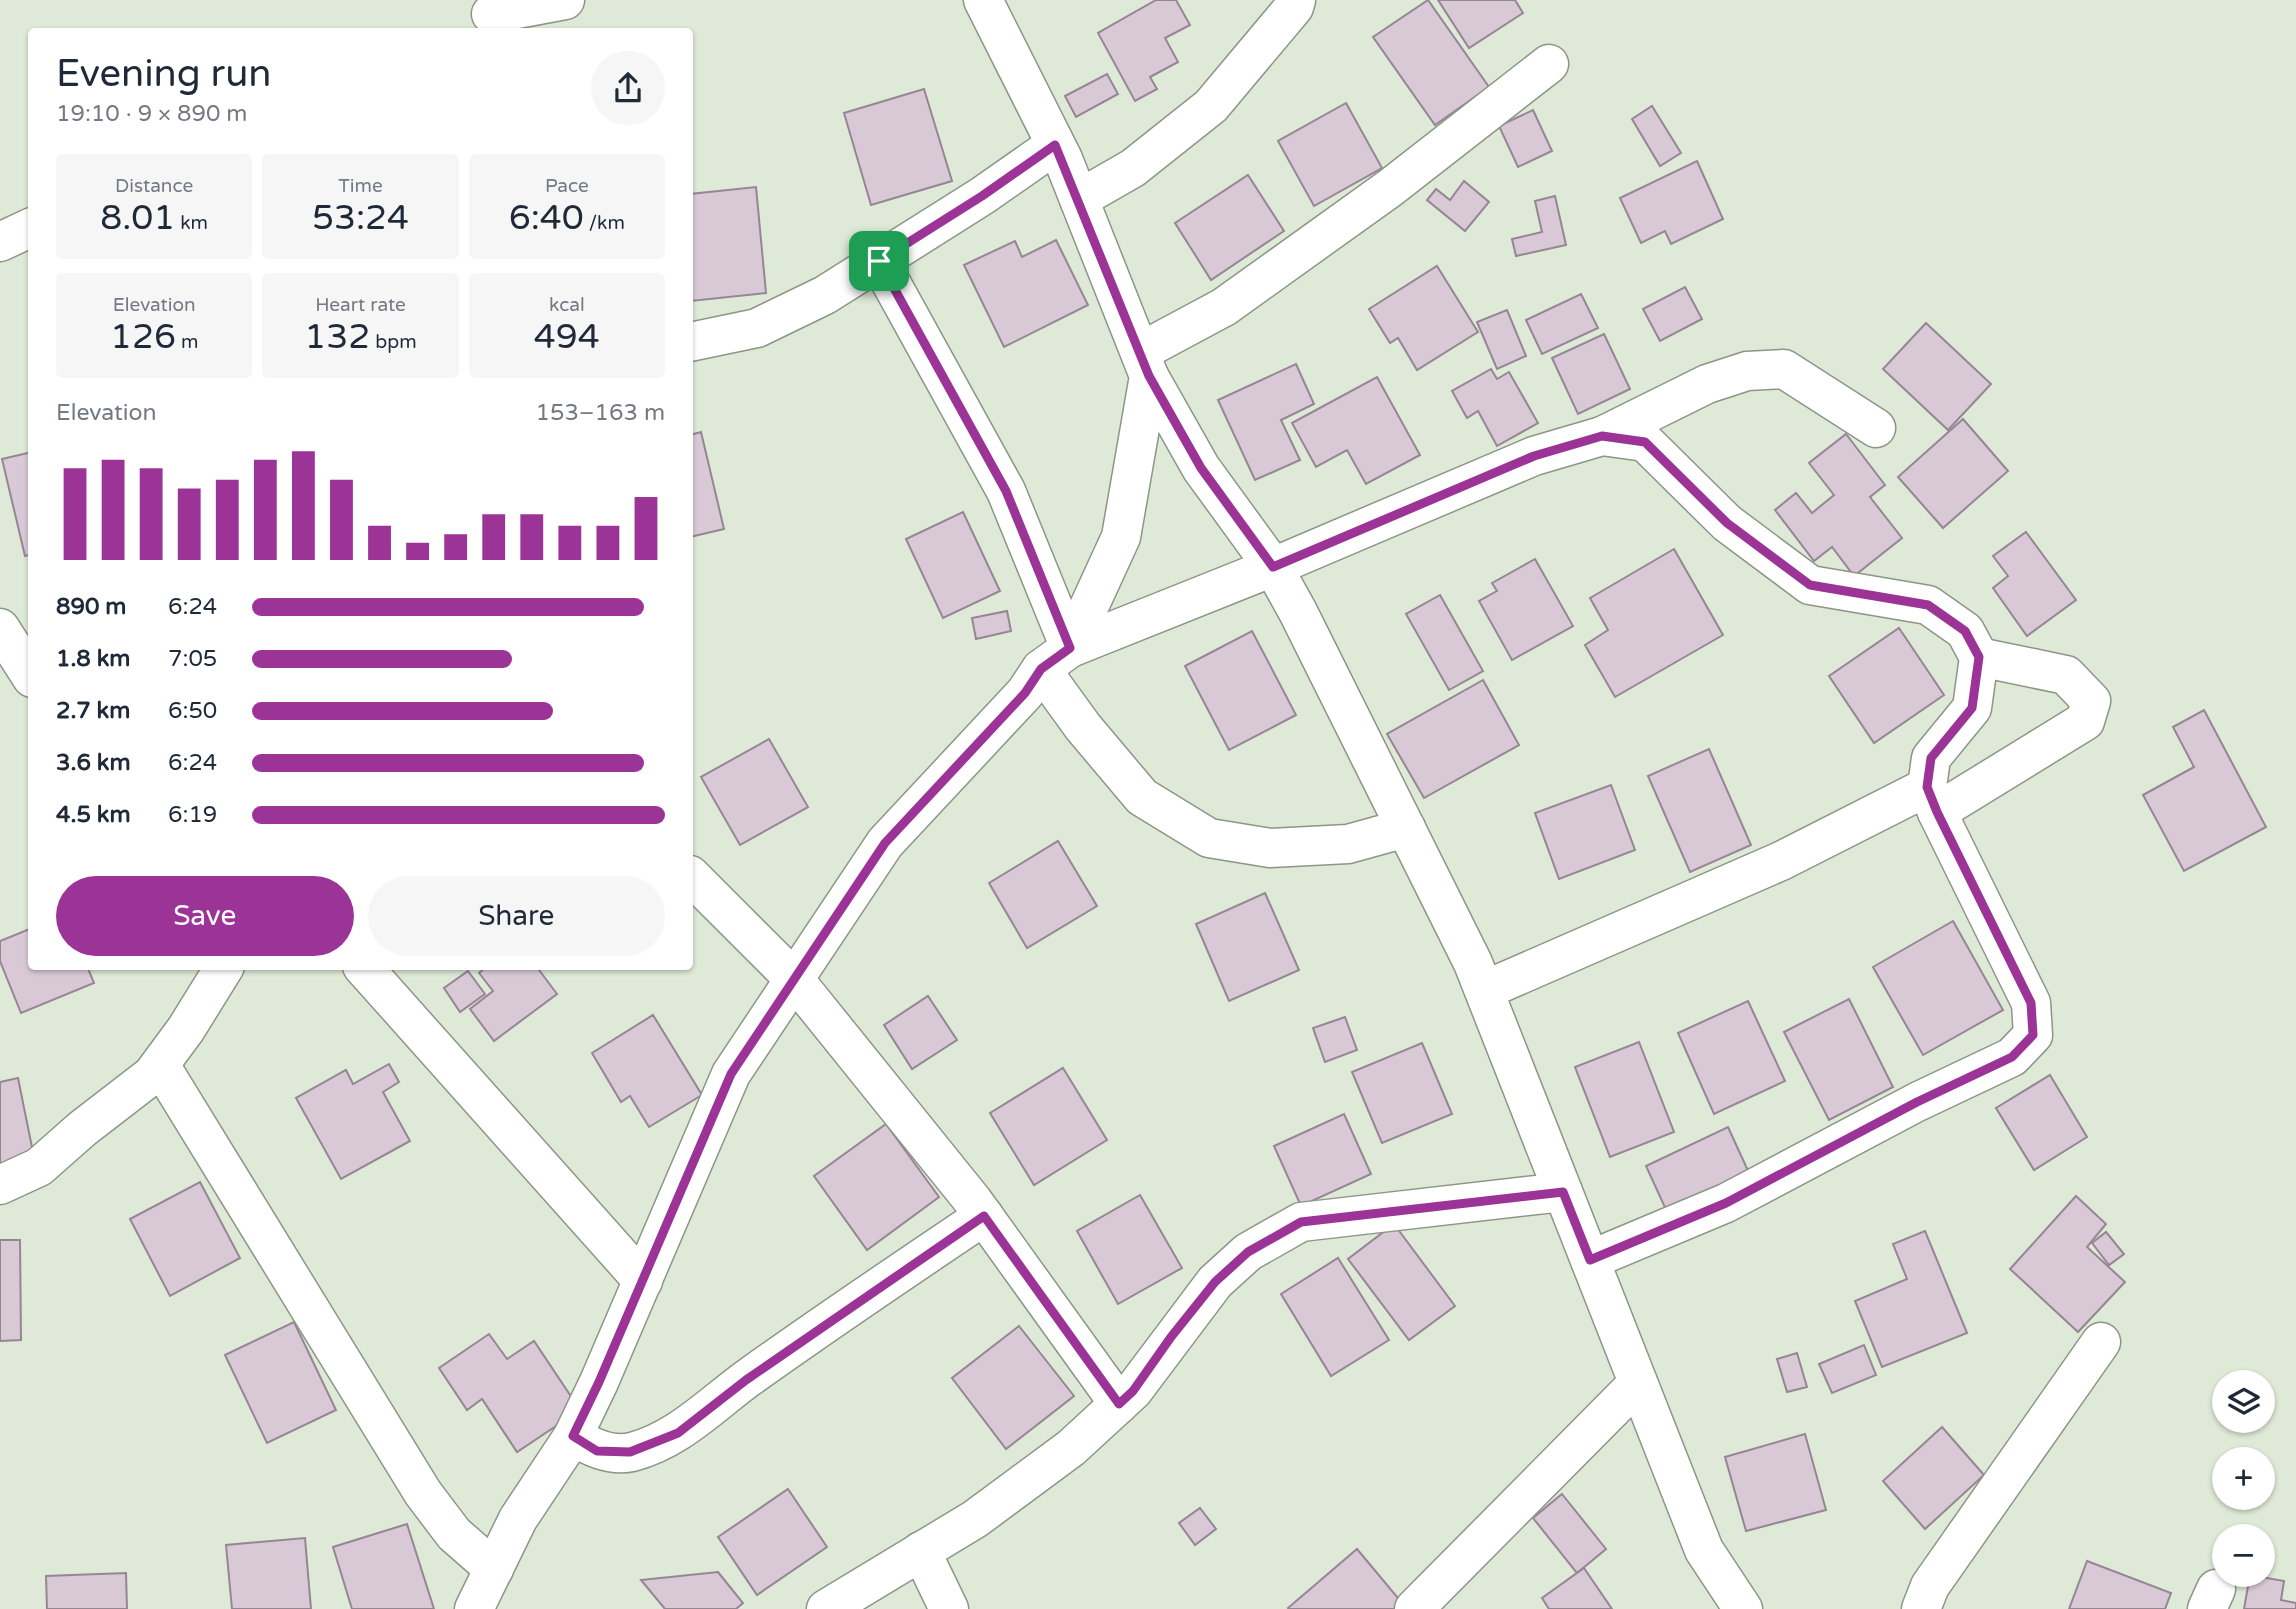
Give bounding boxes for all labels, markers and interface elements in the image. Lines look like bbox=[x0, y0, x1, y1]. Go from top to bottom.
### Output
text: Evening run bbox=[56, 51, 271, 97]
button: share bbox=[591, 51, 665, 125]
text: 19:10 · 9 × 890 m bbox=[56, 100, 247, 128]
text: Distance bbox=[115, 175, 193, 197]
text: Time bbox=[338, 175, 383, 197]
text: Pace bbox=[545, 175, 589, 197]
text: 8.01 bbox=[100, 197, 175, 239]
text: 53:24 bbox=[312, 197, 409, 239]
text: 6:40 bbox=[509, 197, 584, 239]
text: km bbox=[175, 212, 208, 234]
text: /km bbox=[584, 212, 625, 234]
pin bbox=[849, 231, 909, 291]
icon: arrive bbox=[860, 242, 898, 280]
text: Elevation bbox=[113, 294, 196, 316]
text: Heart rate bbox=[315, 294, 406, 316]
text: kcal bbox=[549, 294, 585, 316]
text: 126 bbox=[110, 316, 176, 358]
text: 132 bbox=[304, 316, 370, 358]
text: 494 bbox=[534, 316, 600, 358]
text: m bbox=[176, 331, 198, 353]
text: bpm bbox=[370, 331, 417, 353]
text: Elevation bbox=[56, 399, 157, 427]
text: 153–163 m bbox=[536, 399, 665, 427]
text: 890 m bbox=[56, 593, 126, 621]
text: 6:24 bbox=[168, 593, 217, 621]
text: 1.8 km bbox=[56, 645, 130, 673]
text: 7:05 bbox=[168, 645, 217, 673]
text: 2.7 km bbox=[56, 697, 130, 725]
text: 6:50 bbox=[168, 697, 217, 725]
text: 3.6 km bbox=[56, 749, 131, 777]
text: 6:24 bbox=[168, 749, 217, 777]
text: 4.5 km bbox=[56, 801, 131, 829]
text: 6:19 bbox=[168, 801, 217, 829]
button: Save bbox=[56, 876, 354, 956]
button: Share bbox=[368, 876, 665, 956]
map controls bbox=[2212, 1370, 2275, 1587]
button: layers bbox=[2212, 1370, 2275, 1433]
button: + bbox=[2212, 1447, 2275, 1510]
button: − bbox=[2212, 1524, 2275, 1587]

